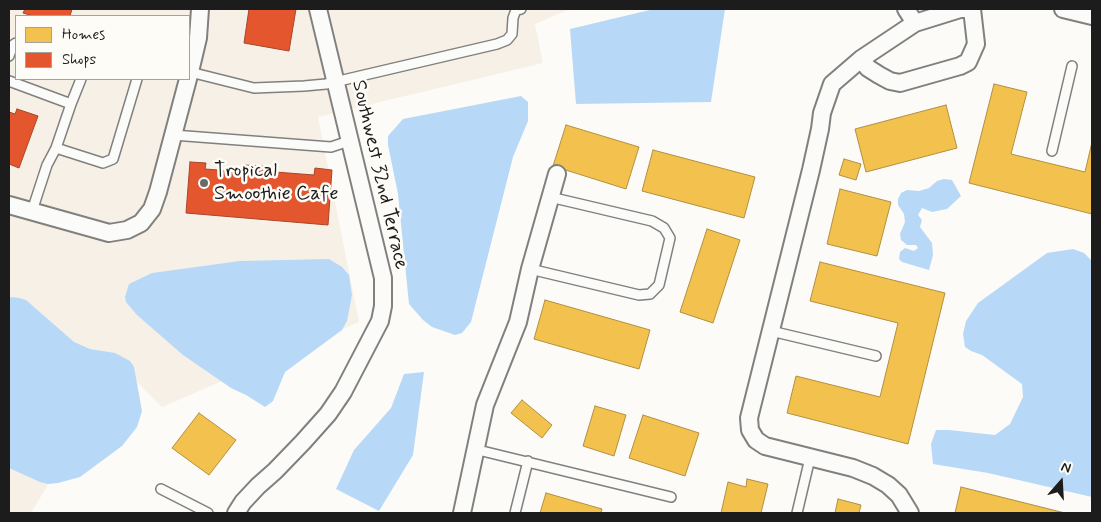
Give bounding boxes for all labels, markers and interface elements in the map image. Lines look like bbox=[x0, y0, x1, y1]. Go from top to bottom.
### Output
legend bbox=[15, 15, 190, 80]
text: Homes bbox=[62, 25, 105, 45]
text: Shops bbox=[62, 50, 96, 70]
street label: Southwest 32nd Terrace bbox=[346, 78, 412, 272]
place label: Tropical Smoothie Cafe bbox=[214, 160, 338, 207]
marker: Tropical Smoothie Cafe bbox=[198, 177, 210, 189]
north arrow bbox=[1036, 457, 1086, 507]
text: N bbox=[1059, 458, 1073, 478]

